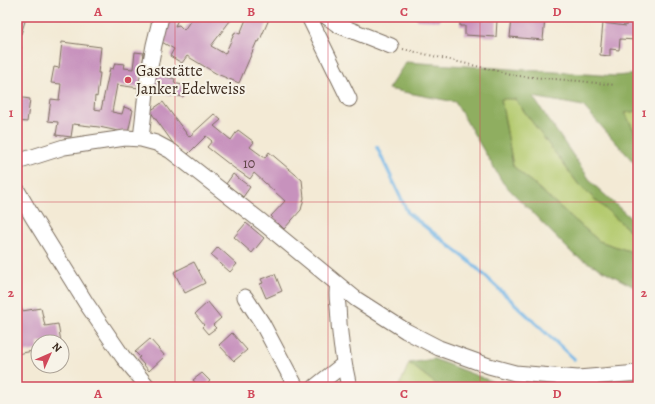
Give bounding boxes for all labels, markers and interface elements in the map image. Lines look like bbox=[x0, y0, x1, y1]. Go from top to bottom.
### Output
text: A bbox=[93, 3, 103, 20]
text: B bbox=[247, 3, 255, 20]
text: C bbox=[400, 3, 408, 20]
text: D bbox=[552, 3, 562, 20]
place label: Gaststätte Janker Edelweiss bbox=[136, 60, 245, 100]
marker: Gaststätte Janker Edelweiss bbox=[123, 75, 133, 85]
text: 1 bbox=[9, 104, 14, 121]
text: 1 bbox=[642, 104, 647, 121]
house number: 10 bbox=[243, 154, 255, 173]
text: 2 bbox=[8, 284, 15, 301]
text: 2 bbox=[641, 284, 648, 301]
north arrow bbox=[30, 334, 70, 374]
text: N bbox=[49, 339, 65, 355]
text: A bbox=[93, 385, 103, 402]
text: B bbox=[247, 385, 255, 402]
text: C bbox=[400, 385, 408, 402]
text: D bbox=[552, 385, 562, 402]

